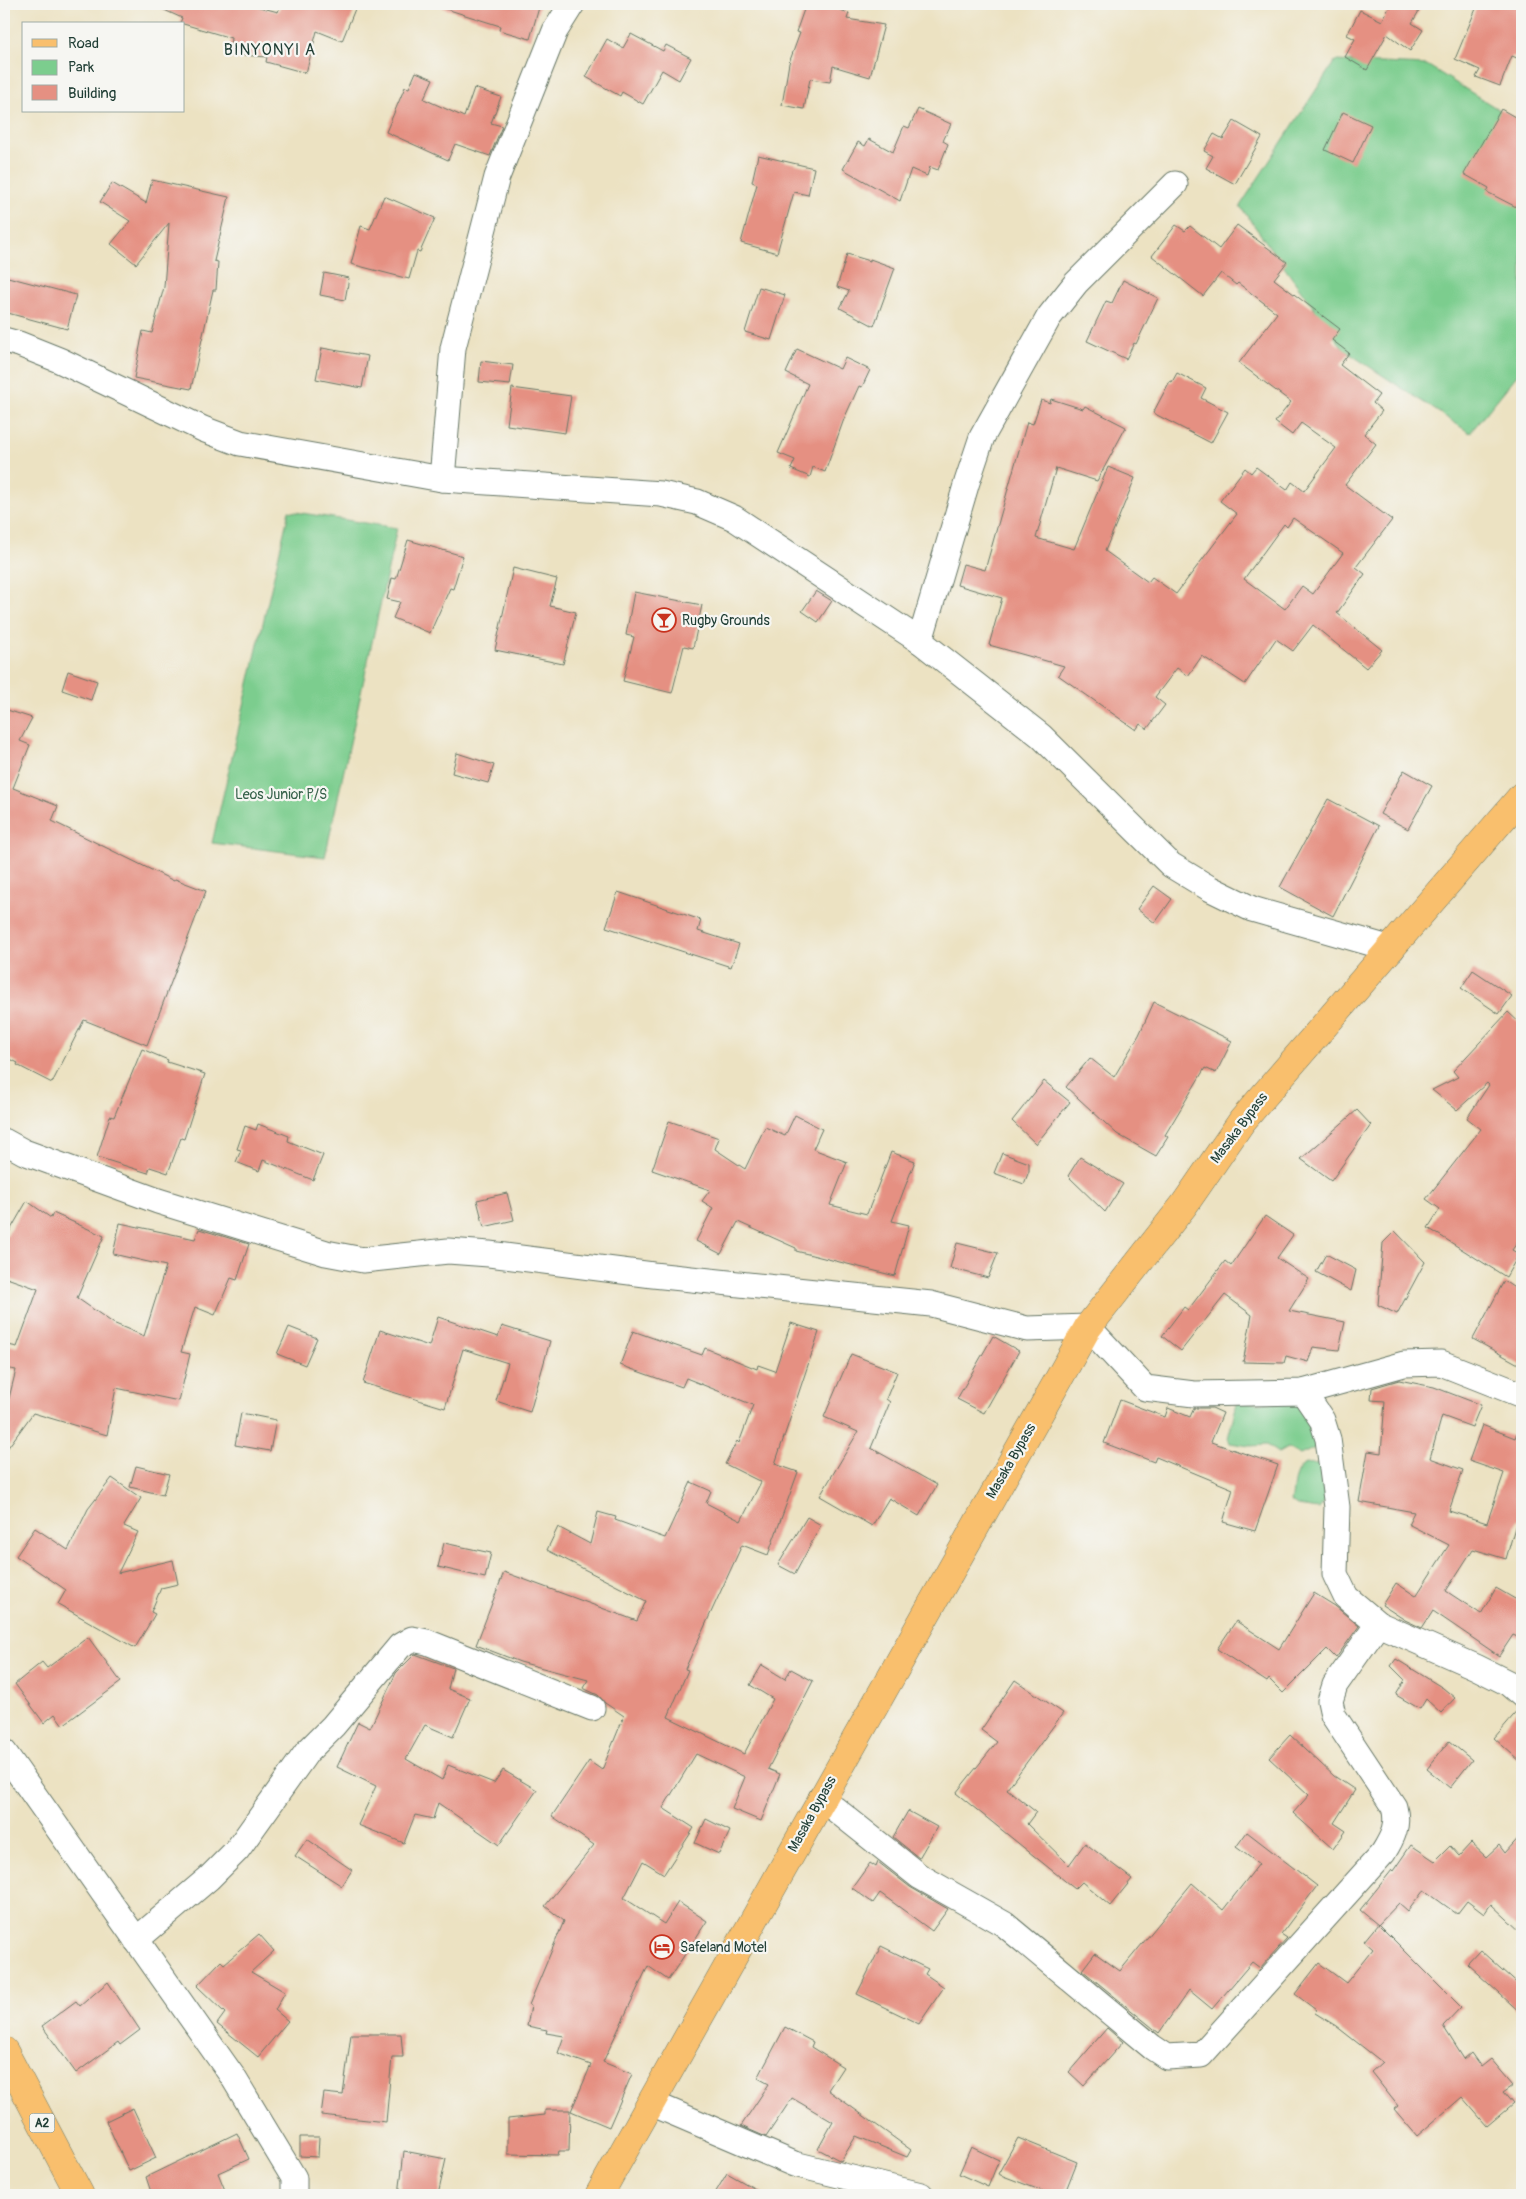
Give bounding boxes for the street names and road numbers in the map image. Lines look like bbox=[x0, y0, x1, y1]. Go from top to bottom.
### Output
street label: Masaka Bypass bbox=[1207, 1089, 1272, 1167]
street label: Masaka Bypass bbox=[983, 1420, 1040, 1502]
street label: Masaka Bypass bbox=[784, 1772, 840, 1855]
road number: A2 bbox=[30, 2114, 54, 2132]

